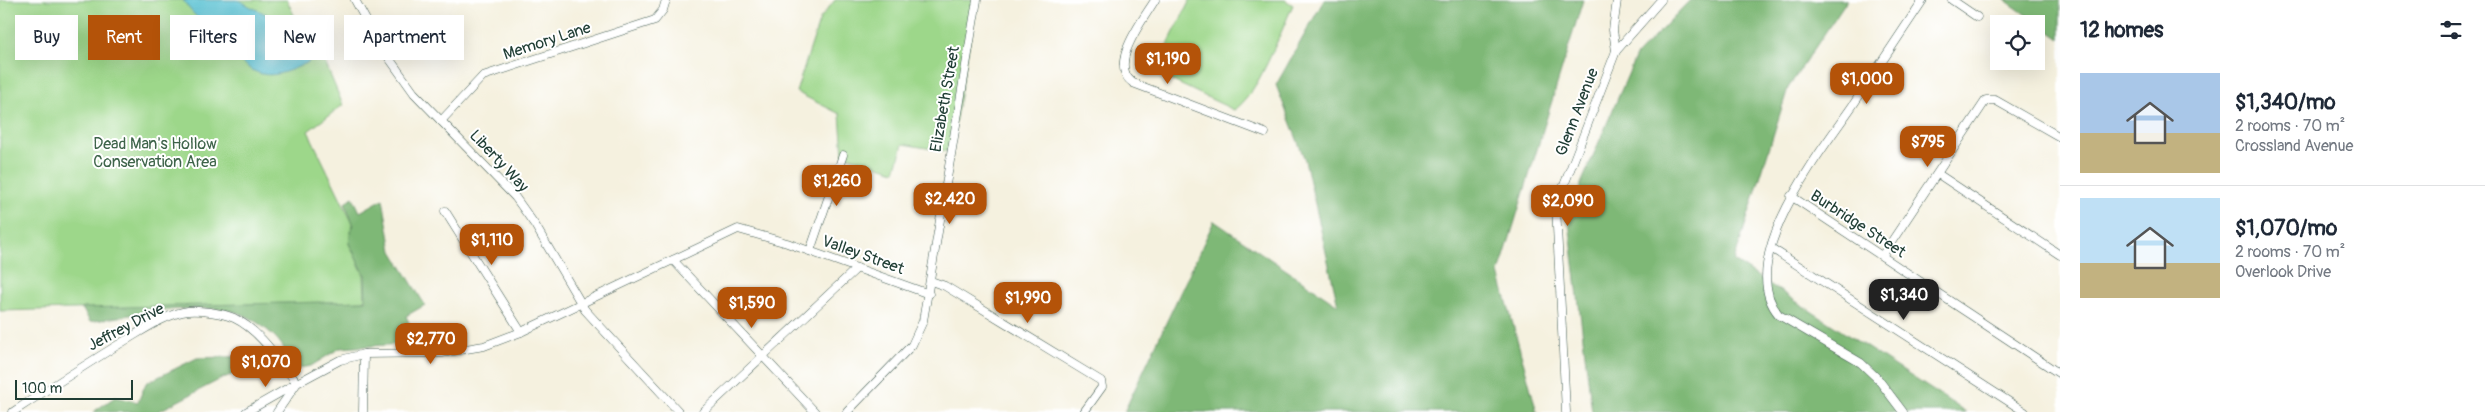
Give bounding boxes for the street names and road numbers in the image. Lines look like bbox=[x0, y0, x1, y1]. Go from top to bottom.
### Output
street label: Memory Lane bbox=[501, 17, 593, 65]
street label: Elizabeth Street bbox=[926, 44, 964, 154]
street label: Glenn Avenue bbox=[1551, 65, 1603, 159]
street label: Liberty Way bbox=[465, 126, 533, 196]
street label: Burbridge Street bbox=[1807, 186, 1910, 263]
street label: Valley Street bbox=[819, 231, 907, 279]
street label: Jeffrey Drive bbox=[84, 298, 168, 355]

